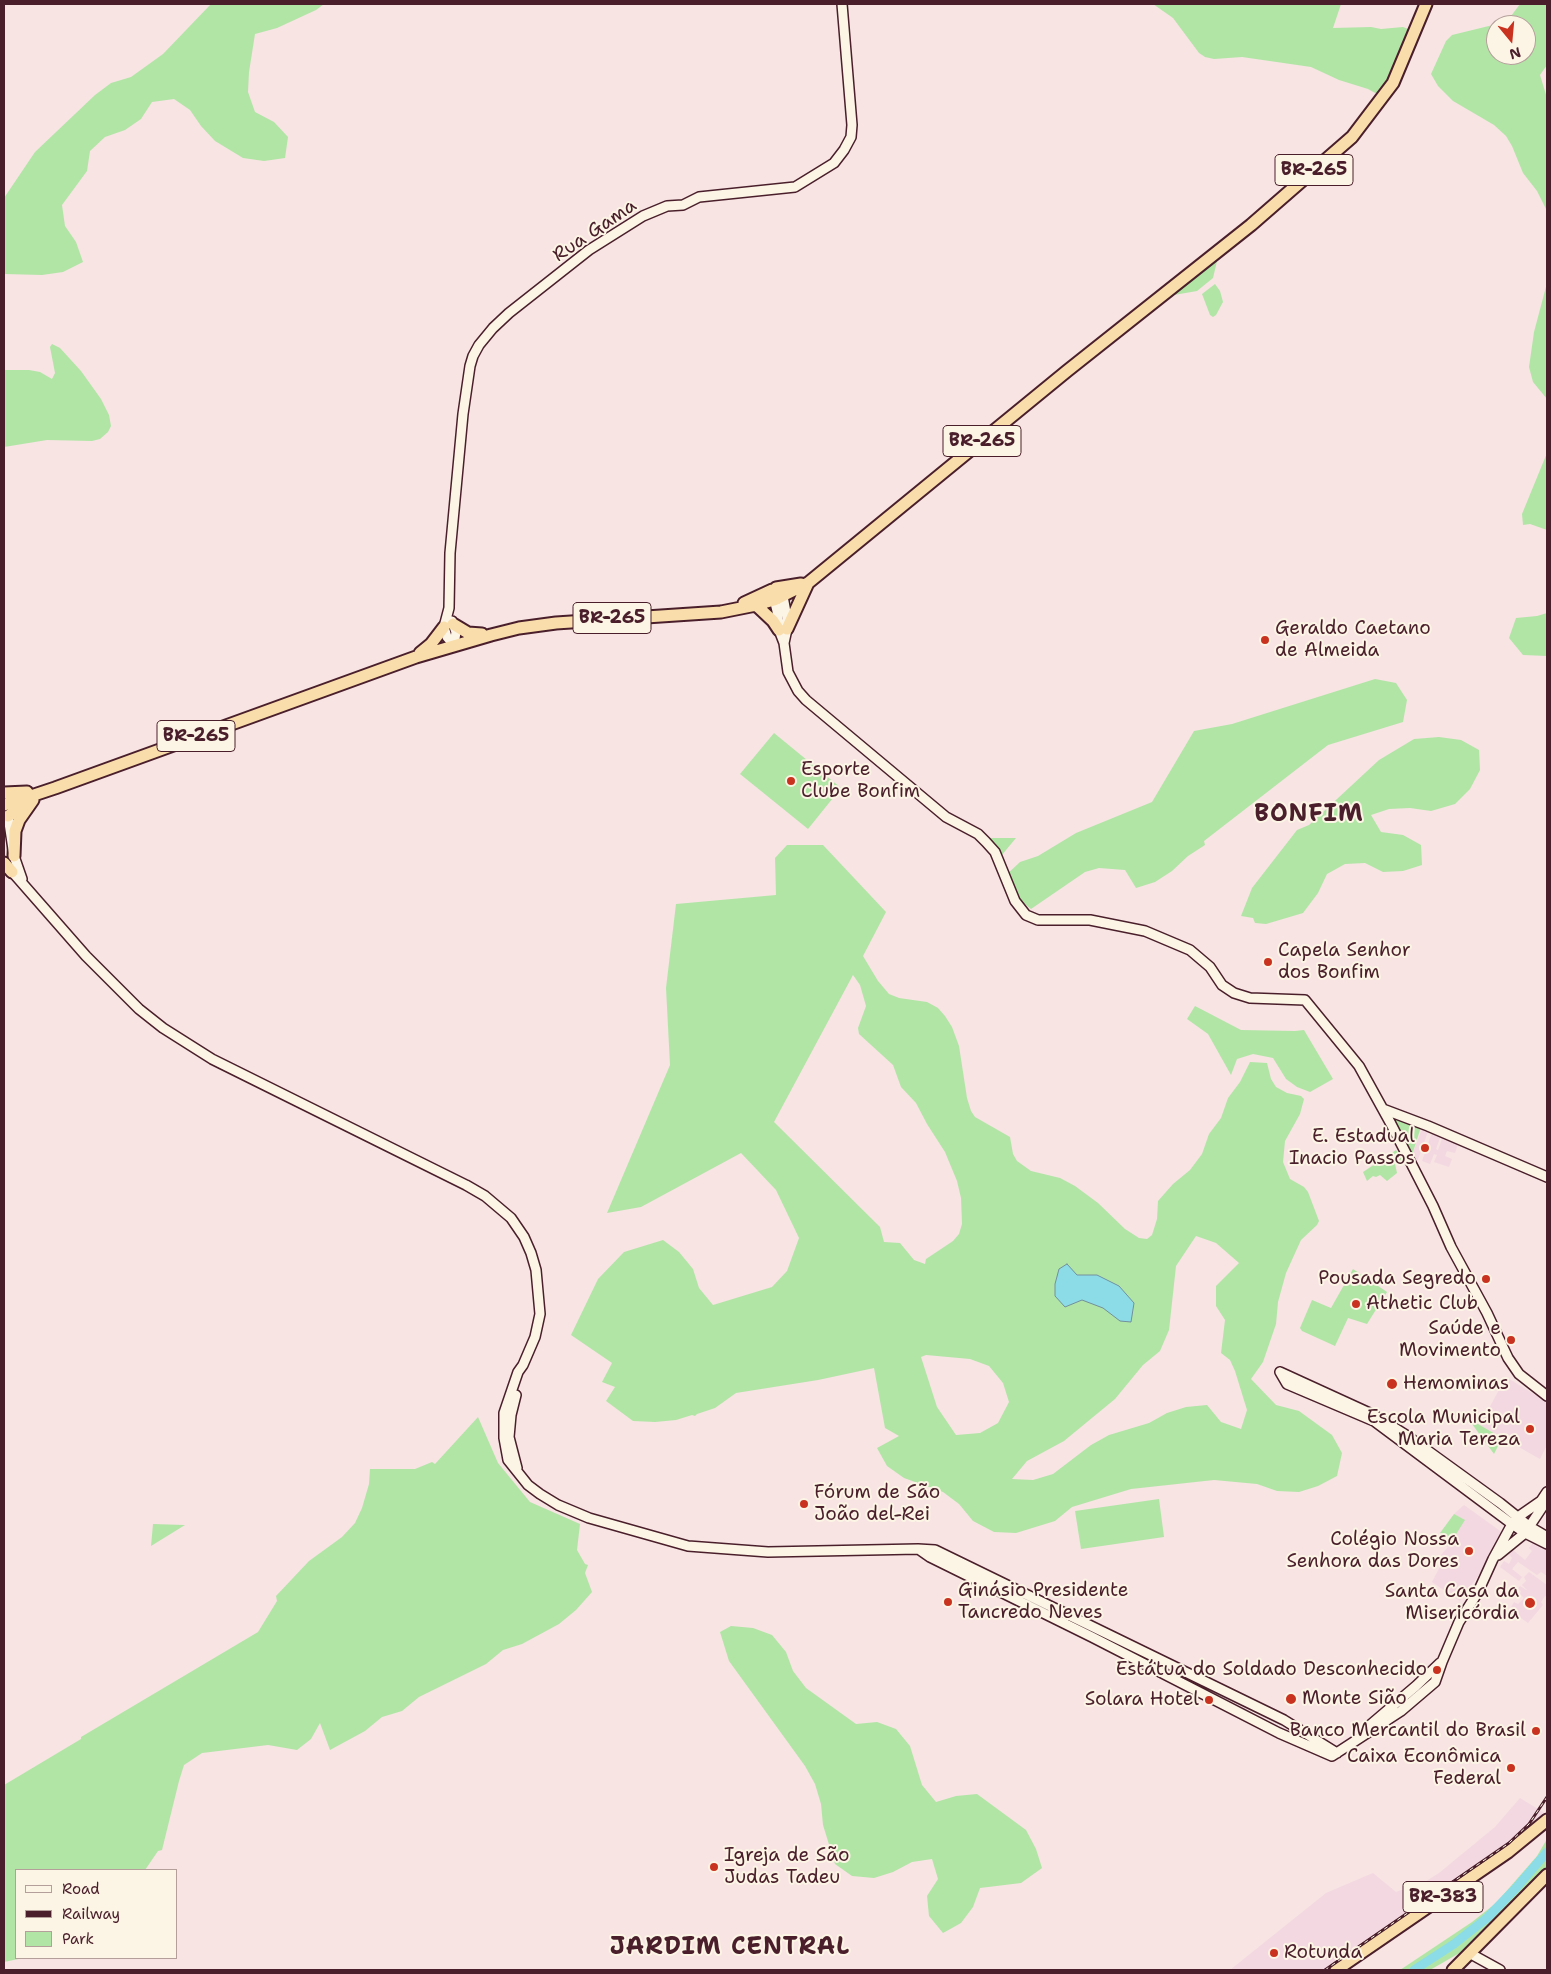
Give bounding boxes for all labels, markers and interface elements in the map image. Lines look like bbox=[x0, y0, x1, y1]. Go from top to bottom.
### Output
north arrow bbox=[1486, 15, 1536, 65]
text: N bbox=[1507, 43, 1523, 64]
road number: BR-265 bbox=[1275, 154, 1353, 186]
street label: Rua Gama bbox=[549, 195, 641, 267]
road number: BR-265 bbox=[943, 426, 1021, 456]
road number: BR-265 bbox=[573, 602, 651, 634]
place label: Geraldo Caetano de Almeida bbox=[1275, 618, 1431, 662]
marker: Geraldo Caetano de Almeida bbox=[1259, 634, 1271, 646]
road number: BR-265 bbox=[157, 720, 235, 751]
place label: Esporte Clube Bonfim bbox=[801, 759, 920, 803]
marker: Esporte Clube Bonfim bbox=[785, 775, 797, 787]
district label: BONFIM bbox=[1254, 801, 1364, 829]
place label: Capela Senhor dos Bonfim bbox=[1278, 940, 1411, 984]
marker: Capela Senhor dos Bonfim bbox=[1262, 956, 1274, 968]
place label: E. Estadual Inacio Passos bbox=[1289, 1126, 1415, 1170]
marker: E. Estadual Inacio Passos bbox=[1419, 1142, 1431, 1154]
place label: Pousada Segredo bbox=[1318, 1268, 1476, 1290]
marker: Pousada Segredo bbox=[1480, 1273, 1492, 1285]
place label: Athetic Club bbox=[1366, 1293, 1478, 1315]
marker: Athetic Club bbox=[1350, 1298, 1362, 1310]
place label: Saúde e Movimento bbox=[1399, 1318, 1501, 1362]
marker: Saúde e Movimento bbox=[1505, 1334, 1517, 1346]
place label: Hemominas bbox=[1403, 1373, 1509, 1395]
marker: Hemominas bbox=[1385, 1377, 1399, 1391]
place label: Escola Municipal Maria Tereza bbox=[1367, 1407, 1520, 1451]
marker: Escola Municipal Maria Tereza bbox=[1524, 1423, 1536, 1435]
place label: Fórum de São João del-Rei bbox=[814, 1482, 940, 1526]
marker: Fórum de São João del-Rei bbox=[798, 1498, 810, 1510]
place label: Colégio Nossa Senhora das Dores bbox=[1286, 1529, 1459, 1573]
marker: Colégio Nossa Senhora das Dores bbox=[1463, 1545, 1475, 1557]
place label: Ginásio Presidente Tancredo Neves bbox=[958, 1580, 1129, 1624]
place label: Santa Casa da Misericórdia bbox=[1385, 1581, 1519, 1625]
marker: Ginásio Presidente Tancredo Neves bbox=[942, 1596, 954, 1608]
marker: Santa Casa da Misericórdia bbox=[1523, 1596, 1537, 1610]
place label: Estátua do Soldado Desconhecido bbox=[1116, 1659, 1427, 1681]
marker: Estátua do Soldado Desconhecido bbox=[1431, 1664, 1443, 1676]
place label: Monte Sião bbox=[1302, 1688, 1407, 1710]
place label: Solara Hotel bbox=[1085, 1689, 1199, 1711]
marker: Monte Sião bbox=[1284, 1692, 1298, 1706]
marker: Solara Hotel bbox=[1203, 1694, 1215, 1706]
place label: Banco Mercantil do Brasil bbox=[1290, 1720, 1526, 1742]
marker: Banco Mercantil do Brasil bbox=[1530, 1725, 1542, 1737]
place label: Caixa Econômica Federal bbox=[1347, 1746, 1501, 1790]
marker: Caixa Econômica Federal bbox=[1505, 1762, 1517, 1774]
place label: Igreja de São Judas Tadeu bbox=[724, 1845, 849, 1889]
marker: Igreja de São Judas Tadeu bbox=[708, 1861, 720, 1873]
legend bbox=[15, 1869, 178, 1959]
text: Road bbox=[62, 1879, 100, 1899]
road number: BR-383 bbox=[1403, 1881, 1483, 1912]
text: Railway bbox=[62, 1904, 120, 1924]
text: Park bbox=[62, 1929, 94, 1949]
district label: JARDIM CENTRAL bbox=[608, 1934, 852, 1962]
place label: Rotunda bbox=[1284, 1942, 1362, 1964]
marker: Rotunda bbox=[1268, 1947, 1280, 1959]

